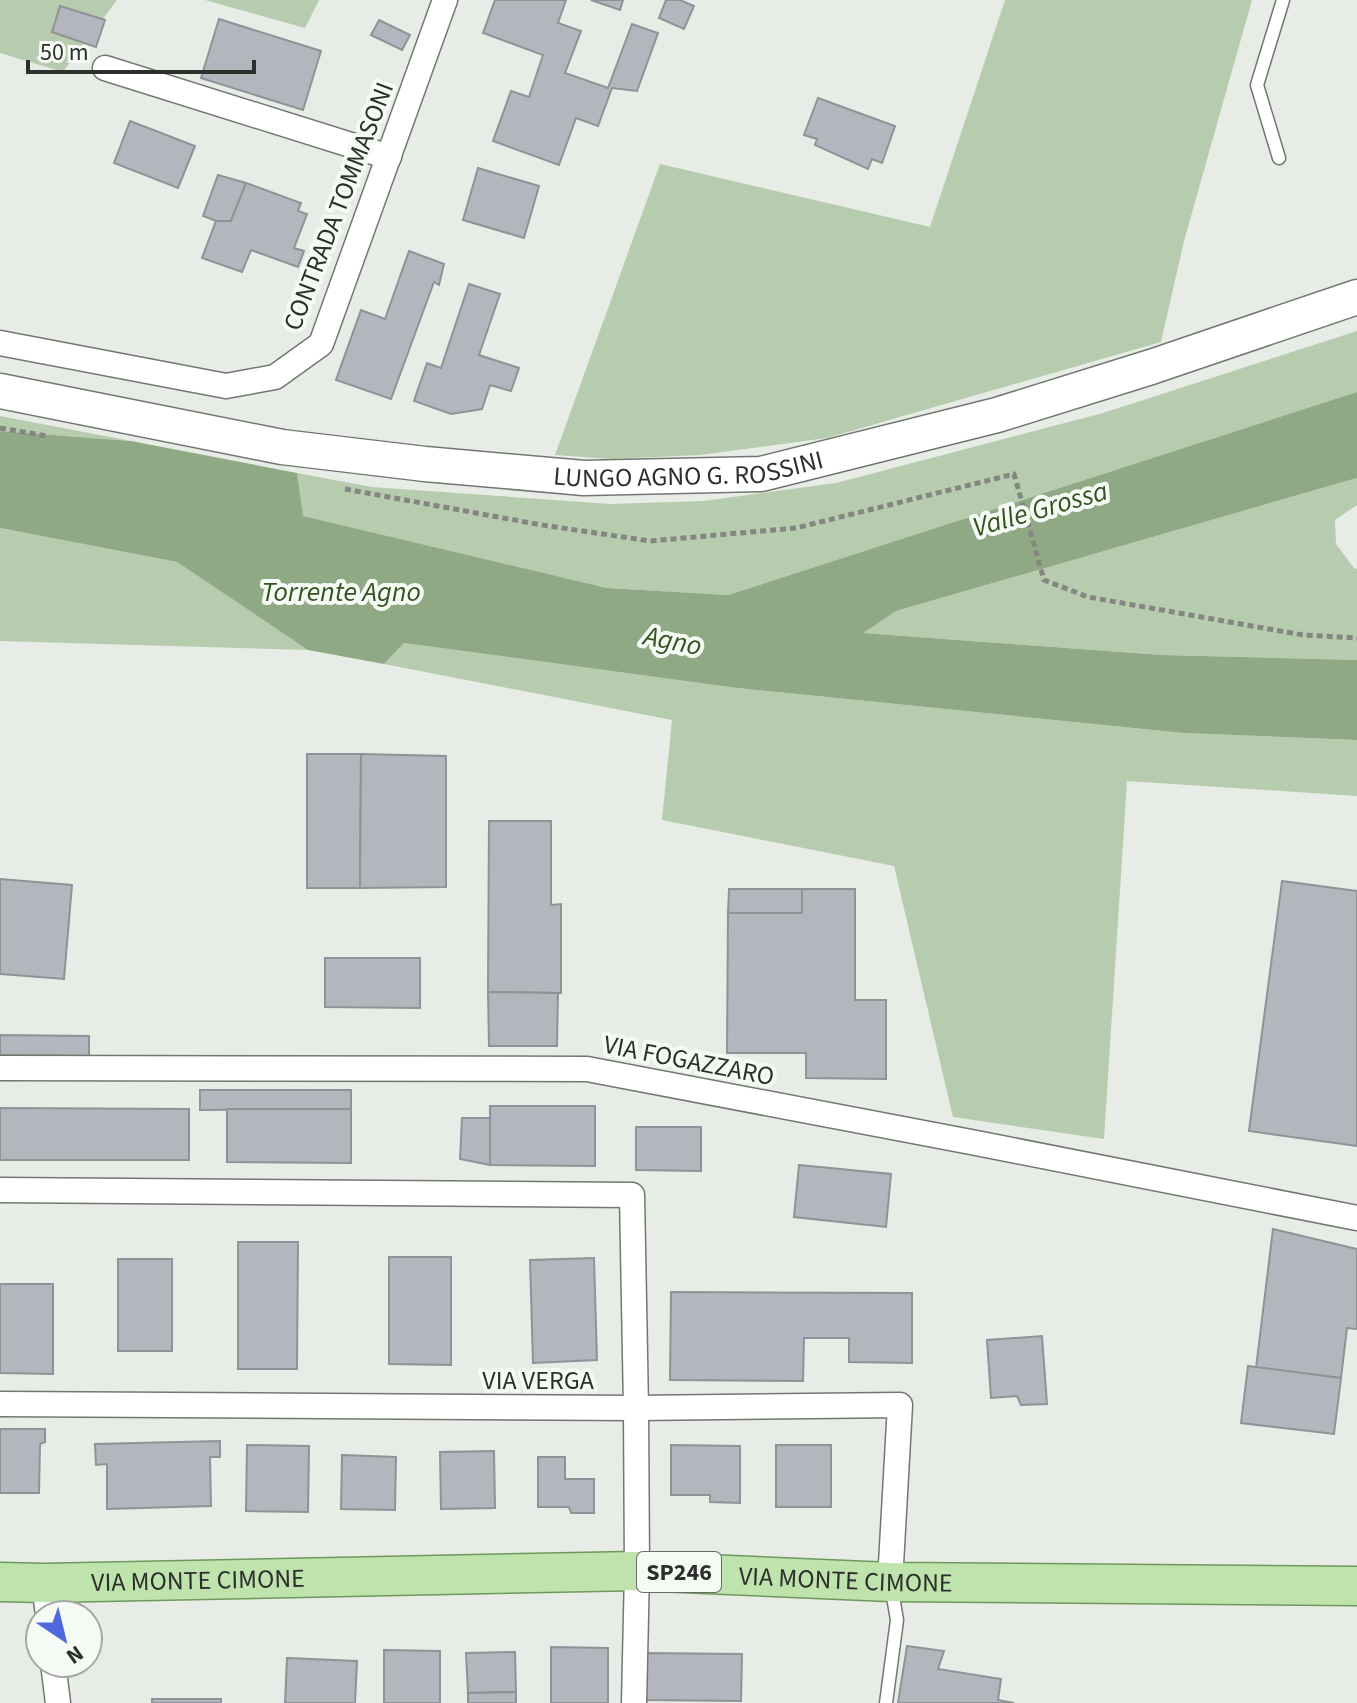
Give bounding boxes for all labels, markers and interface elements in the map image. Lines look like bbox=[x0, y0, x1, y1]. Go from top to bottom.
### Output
scale bar bbox=[28, 24, 254, 74]
text: 50 m bbox=[40, 35, 89, 70]
street label: CONTRADA TOMMASONI bbox=[274, 77, 403, 336]
street label: LUNGO AGNO G. ROSSINI bbox=[552, 441, 827, 497]
water label: Valle Grossa bbox=[968, 471, 1112, 547]
water label: Torrente Agno bbox=[261, 572, 421, 612]
water label: Agno bbox=[638, 615, 705, 666]
street label: VIA FOGAZZARO bbox=[601, 1026, 777, 1095]
street label: VIA VERGA bbox=[482, 1362, 595, 1399]
road number: SP246 bbox=[637, 1552, 721, 1592]
street label: VIA MONTE CIMONE bbox=[738, 1557, 953, 1602]
street label: VIA MONTE CIMONE bbox=[91, 1560, 305, 1601]
north arrow bbox=[24, 1599, 104, 1679]
text: N bbox=[60, 1637, 90, 1672]

